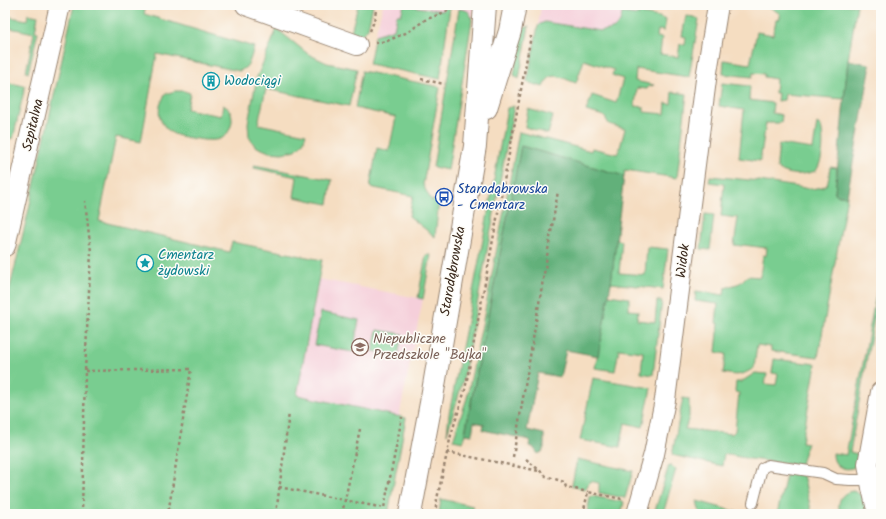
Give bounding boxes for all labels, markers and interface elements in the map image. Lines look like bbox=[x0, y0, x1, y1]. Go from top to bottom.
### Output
place label: Wodociągi bbox=[224, 70, 281, 92]
building icon: Wodociągi bbox=[201, 71, 221, 91]
street label: Szpitalna bbox=[16, 97, 50, 153]
place label: Starodąbrowska - Cmentarz bbox=[457, 178, 548, 216]
bus stop icon: Starodąbrowska - Cmentarz bbox=[434, 187, 454, 207]
street label: Starodąbrowska bbox=[434, 224, 472, 318]
street label: Widok bbox=[670, 242, 696, 279]
place label: Cmentarz żydowski bbox=[158, 244, 214, 282]
place icon: Cmentarz żydowski bbox=[135, 253, 155, 273]
place label: Niepubliczne Przedszkole "Bajka" bbox=[373, 328, 487, 366]
school or university icon: Niepubliczne Przedszkole "Bajka" bbox=[350, 337, 370, 357]

